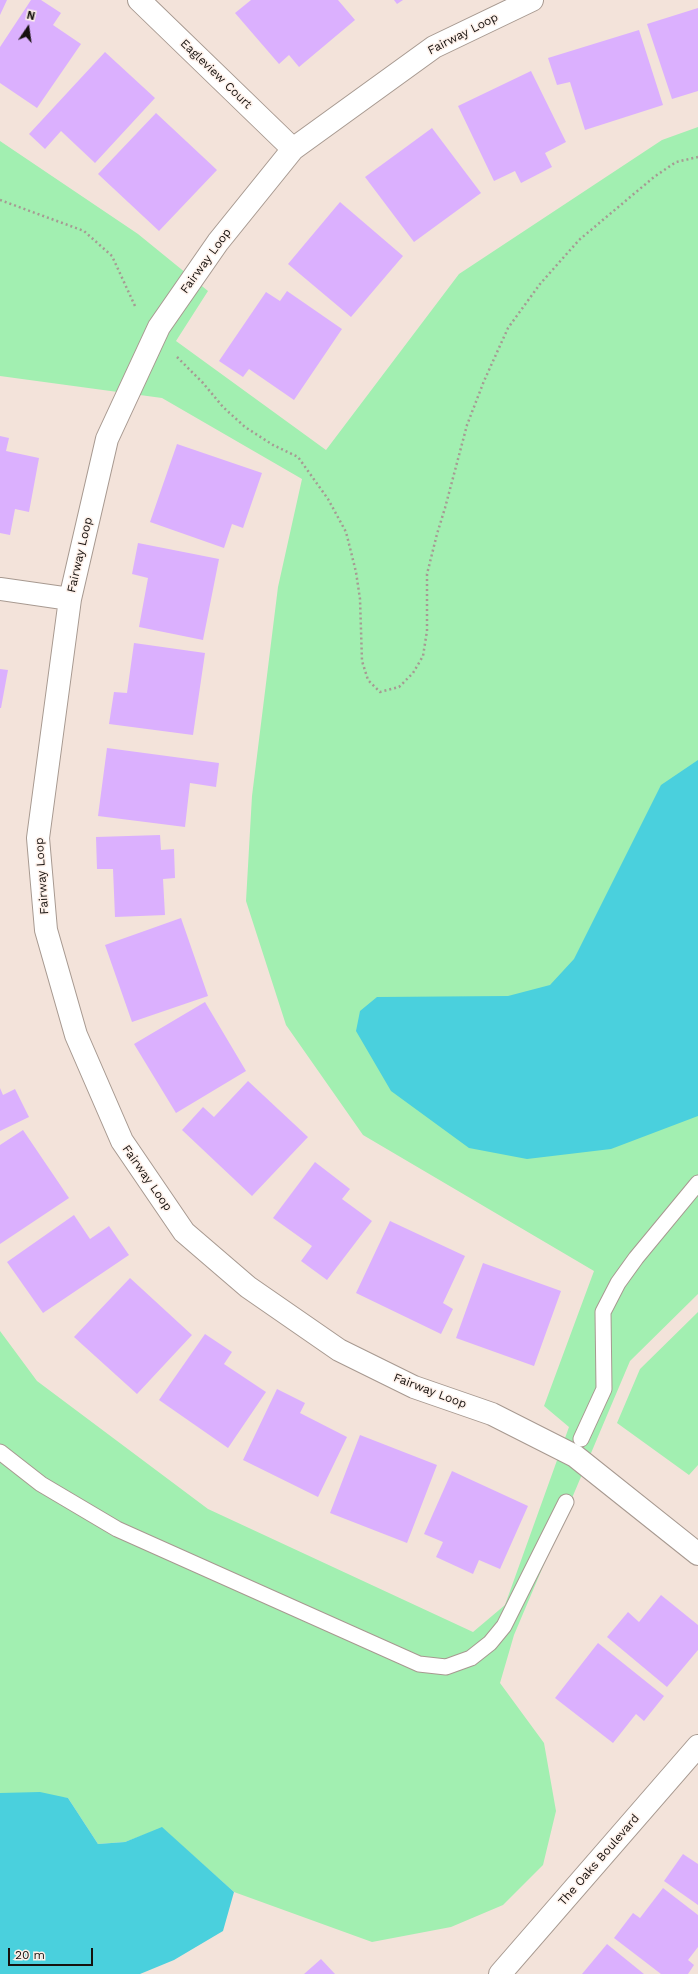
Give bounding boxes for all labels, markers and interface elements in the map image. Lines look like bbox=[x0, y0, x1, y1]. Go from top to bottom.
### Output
north arrow bbox=[8, 8, 48, 48]
text: N bbox=[25, 9, 36, 23]
street label: Fairway Loop bbox=[425, 10, 501, 58]
street label: Eagleview Court bbox=[177, 36, 255, 112]
street label: Fairway Loop bbox=[178, 226, 234, 296]
street label: Fairway Loop bbox=[64, 516, 96, 594]
street label: Fairway Loop bbox=[32, 837, 52, 915]
street label: Fairway Loop bbox=[119, 1142, 175, 1214]
street label: Fairway Loop bbox=[391, 1370, 469, 1412]
street label: The Oaks Boulevard bbox=[555, 1811, 643, 1909]
scale bar bbox=[10, 1940, 95, 1966]
text: 20 m bbox=[15, 1948, 45, 1962]

